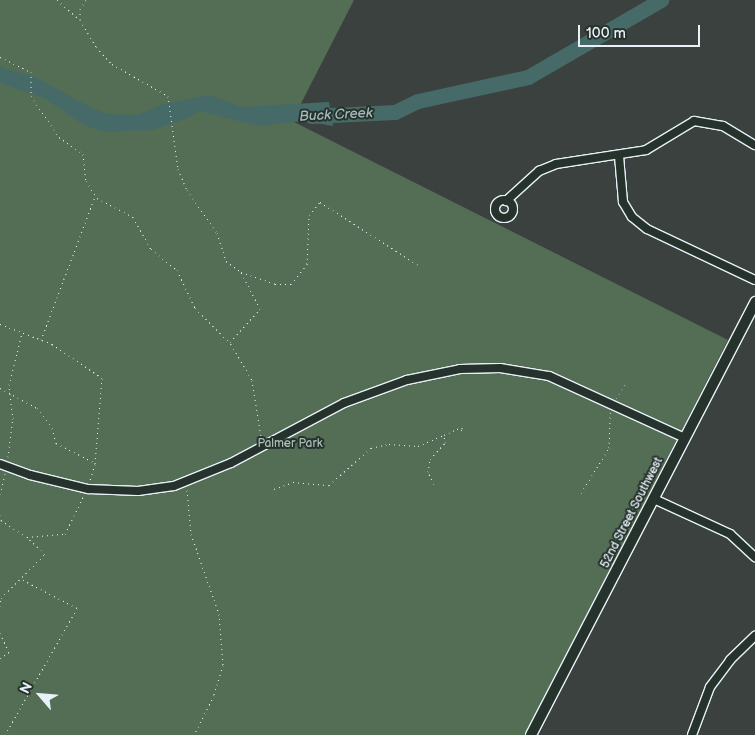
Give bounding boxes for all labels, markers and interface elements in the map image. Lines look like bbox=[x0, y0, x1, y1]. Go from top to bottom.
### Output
scale bar bbox=[580, 15, 702, 47]
text: 100 m bbox=[586, 24, 626, 43]
water label: Buck Creek bbox=[299, 105, 373, 125]
park label: Palmer Park bbox=[257, 437, 323, 451]
street label: 52nd Street Southwest bbox=[598, 455, 666, 571]
north arrow bbox=[15, 670, 65, 720]
text: N bbox=[16, 679, 36, 697]

